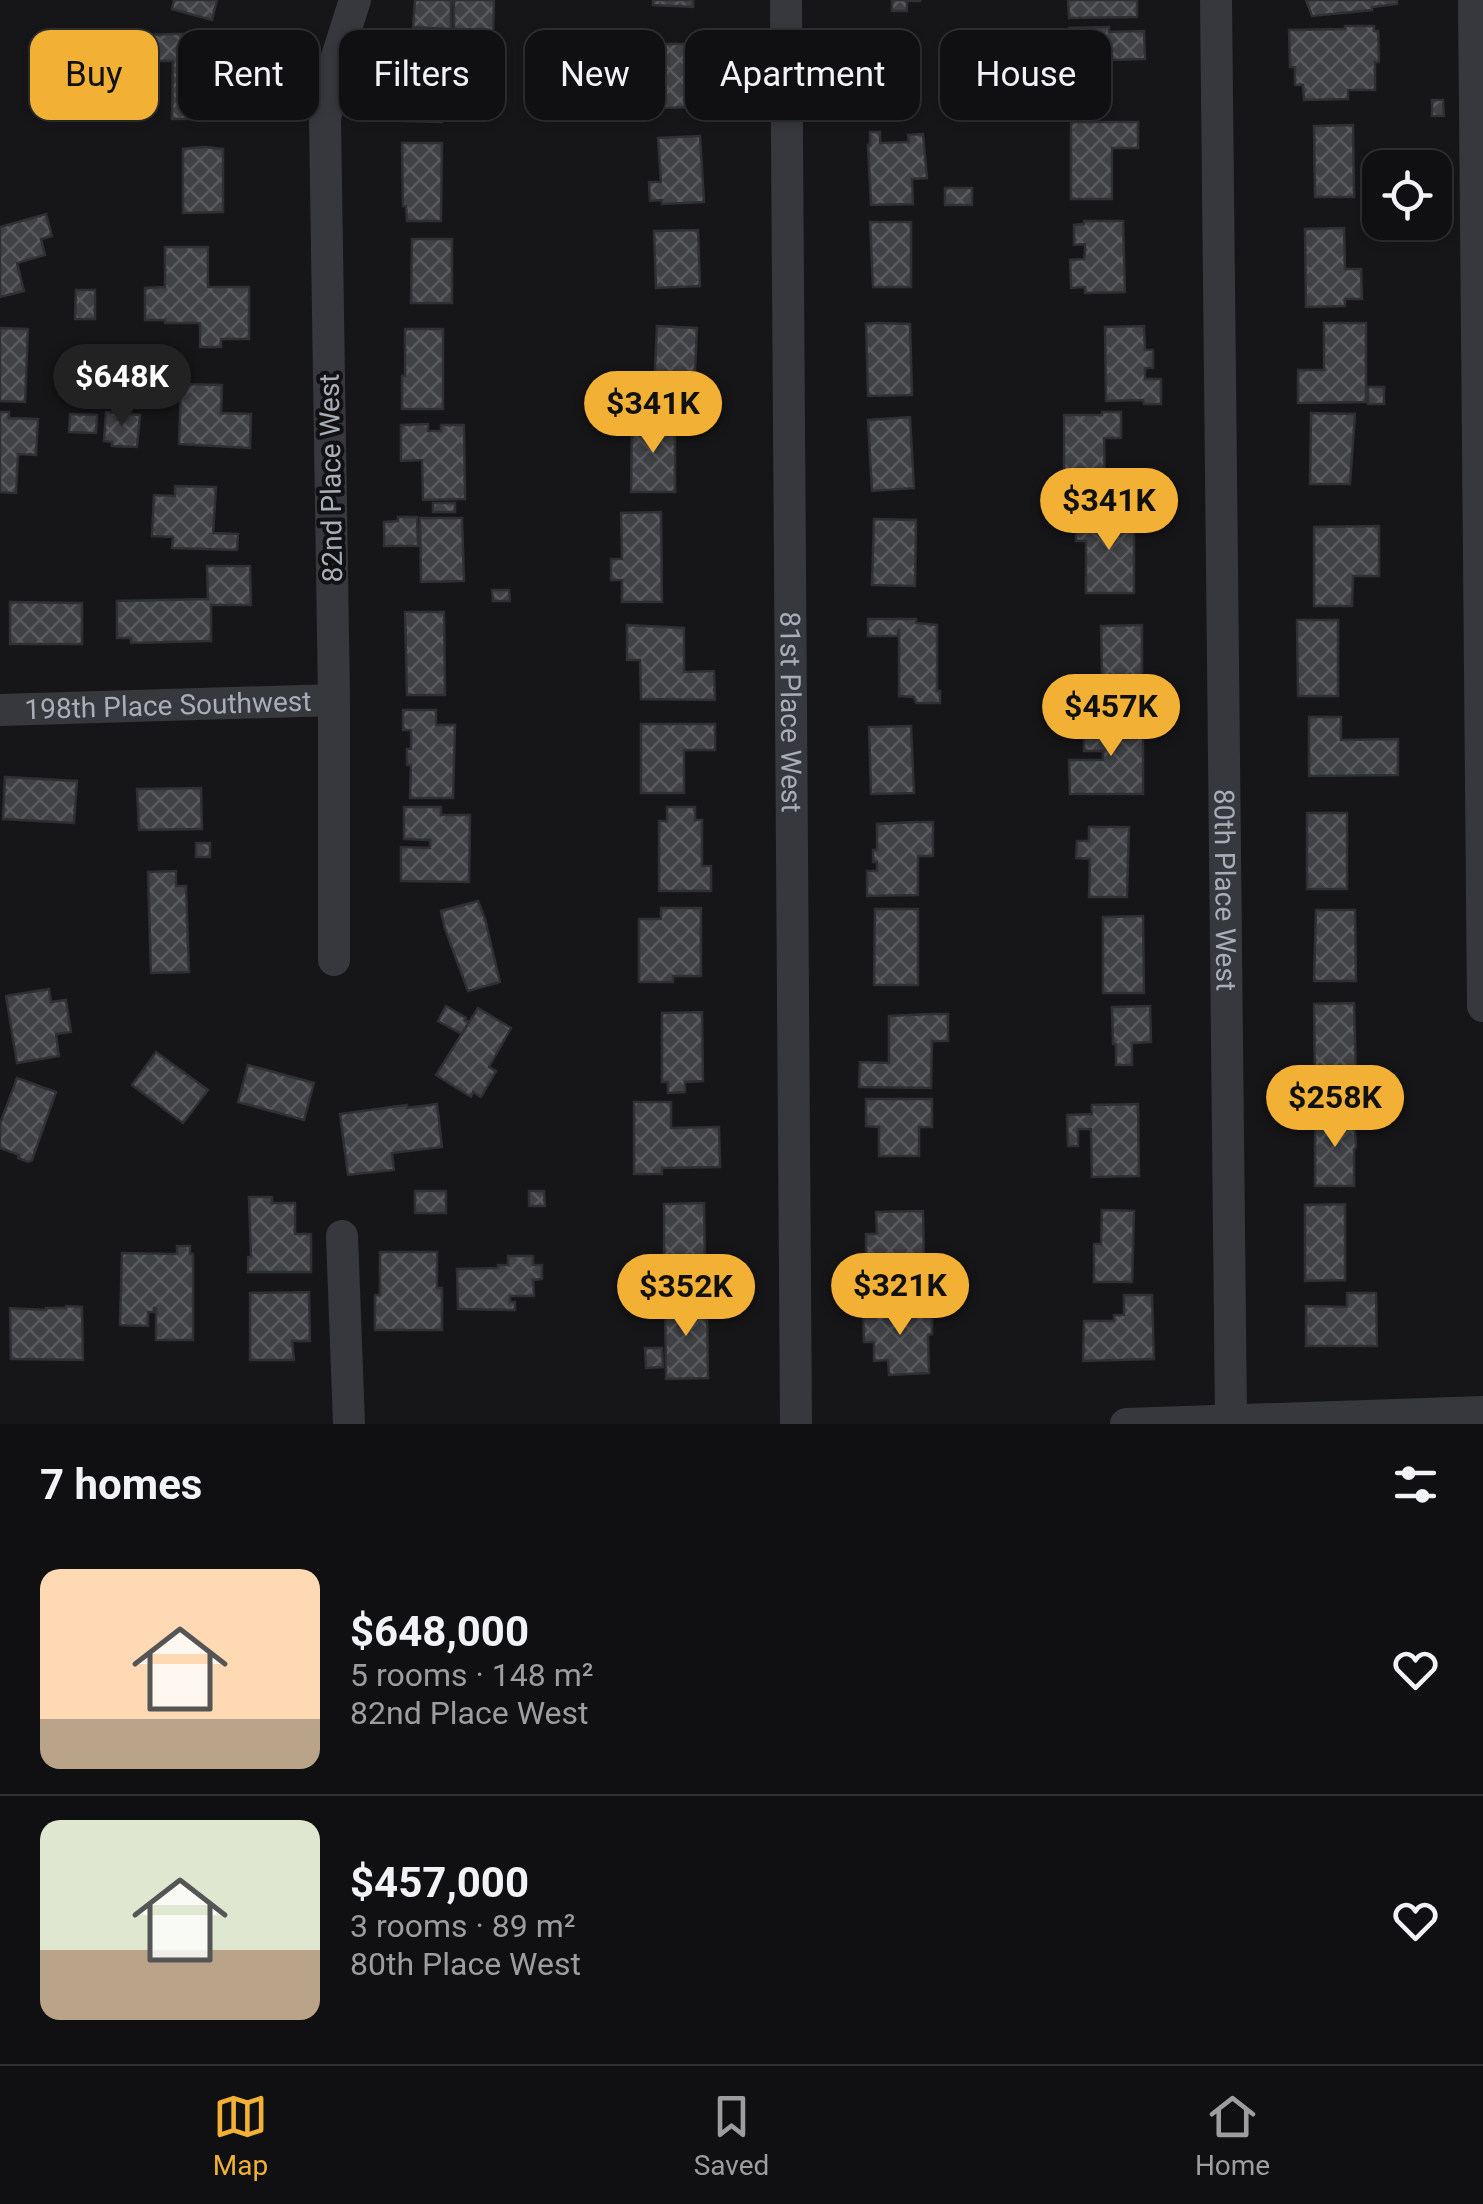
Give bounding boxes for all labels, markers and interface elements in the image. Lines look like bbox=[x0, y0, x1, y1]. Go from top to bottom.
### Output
chip: Buy bbox=[30, 30, 158, 120]
chip: Rent bbox=[178, 30, 319, 120]
chip: Filters bbox=[339, 30, 505, 120]
chip: New bbox=[525, 30, 665, 120]
chip: Apartment bbox=[685, 30, 920, 120]
chip: House bbox=[940, 30, 1111, 120]
map controls bbox=[1362, 150, 1452, 240]
button: locate bbox=[1362, 150, 1452, 240]
pin: $648K bbox=[52, 344, 192, 429]
text: $648K bbox=[75, 357, 169, 395]
pin: $341K bbox=[583, 371, 723, 456]
street label: 82nd Place West bbox=[313, 373, 349, 583]
text: $341K bbox=[606, 384, 700, 422]
pin: $341K bbox=[1039, 468, 1179, 553]
text: $341K bbox=[1062, 481, 1156, 519]
street label: 81st Place West bbox=[774, 611, 808, 813]
pin: $457K bbox=[1041, 674, 1181, 759]
street label: 198th Place Southwest bbox=[24, 684, 312, 726]
text: $457K bbox=[1064, 687, 1158, 725]
street label: 80th Place West bbox=[1208, 789, 1243, 991]
pin: $258K bbox=[1265, 1065, 1405, 1150]
text: $258K bbox=[1288, 1078, 1382, 1116]
pin: $321K bbox=[830, 1253, 970, 1338]
pin: $352K bbox=[616, 1254, 756, 1339]
text: $321K bbox=[853, 1266, 947, 1304]
text: $352K bbox=[639, 1267, 733, 1305]
icon: filters bbox=[1388, 1457, 1443, 1512]
text: 7 homes bbox=[40, 1460, 202, 1509]
text: $648,000 bbox=[350, 1607, 529, 1656]
icon: home bbox=[120, 1609, 240, 1729]
icon: heart bbox=[1388, 1642, 1443, 1697]
text: 5 rooms · 148 m² bbox=[350, 1656, 593, 1694]
text: 82nd Place West bbox=[350, 1694, 589, 1732]
text: $457,000 bbox=[350, 1858, 529, 1907]
icon: home bbox=[120, 1860, 240, 1980]
icon: heart bbox=[1388, 1893, 1443, 1948]
text: 3 rooms · 89 m² bbox=[350, 1907, 575, 1945]
text: 80th Place West bbox=[350, 1945, 581, 1983]
tab: Map bbox=[213, 2089, 268, 2182]
tab: Saved bbox=[694, 2089, 769, 2182]
tab: Home bbox=[1195, 2089, 1270, 2182]

